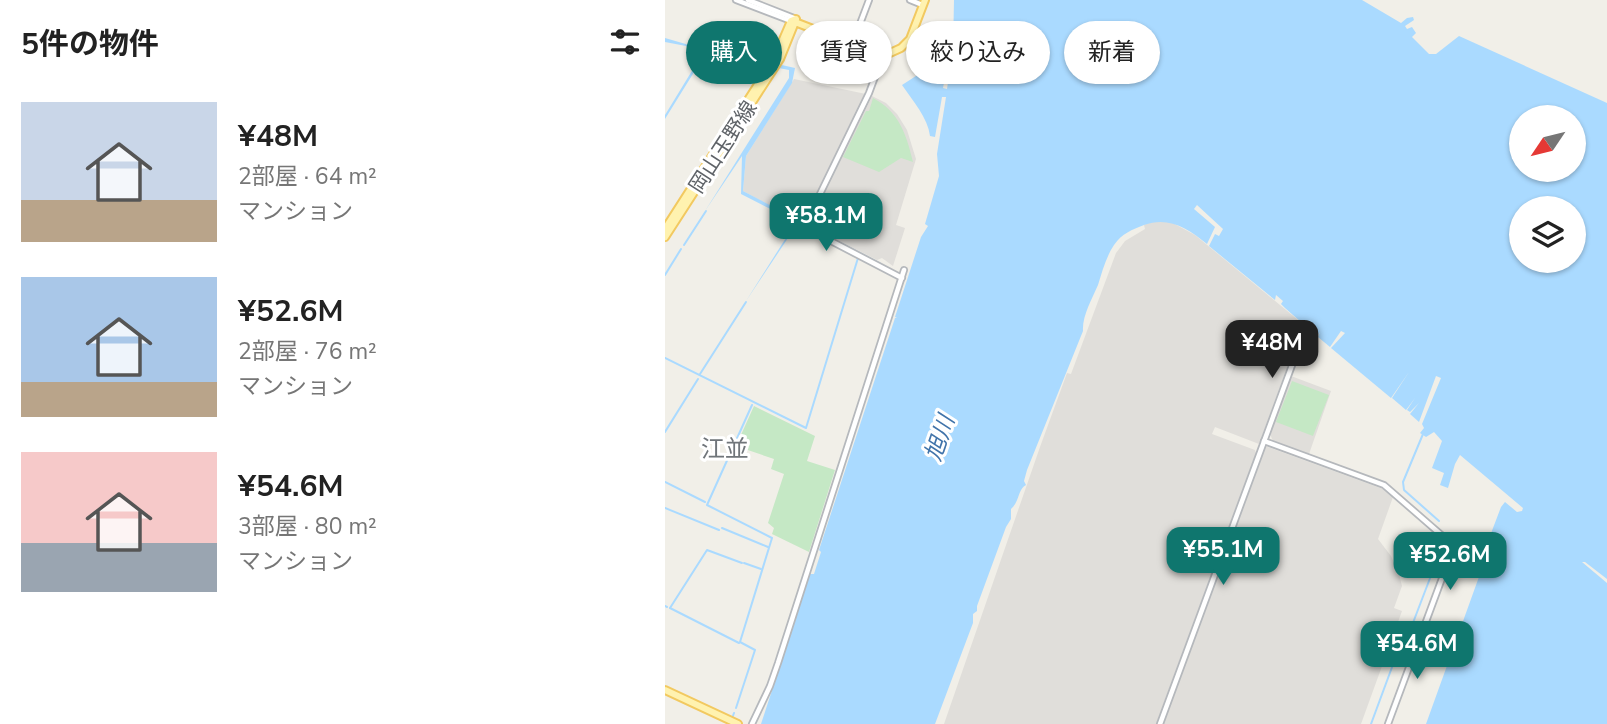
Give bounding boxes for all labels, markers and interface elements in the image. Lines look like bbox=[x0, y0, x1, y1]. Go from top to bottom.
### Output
chip: 購入 bbox=[686, 21, 782, 84]
chip: 賃貸 bbox=[796, 21, 892, 84]
chip: 絞り込み bbox=[906, 21, 1050, 84]
chip: 新着 bbox=[1064, 21, 1160, 84]
icon: filters bbox=[606, 23, 644, 61]
text: 5件の物件 bbox=[21, 24, 159, 65]
street label: 岡山玉野線 bbox=[683, 95, 763, 199]
north arrow bbox=[1509, 105, 1585, 182]
map controls bbox=[1509, 105, 1586, 273]
text: ¥48M bbox=[238, 116, 318, 157]
icon: home bbox=[77, 130, 161, 214]
text: 2部屋 · 64 m² bbox=[238, 161, 377, 192]
pin: ¥58.1M bbox=[769, 194, 883, 253]
text: マンション bbox=[238, 196, 353, 227]
button: layers bbox=[1509, 196, 1586, 273]
text: ¥58.1M bbox=[786, 200, 866, 231]
text: ¥52.6M bbox=[238, 291, 343, 332]
icon: home bbox=[77, 305, 161, 389]
pin: ¥48M bbox=[1231, 320, 1313, 380]
text: ¥48M bbox=[1241, 327, 1303, 358]
text: 2部屋 · 76 m² bbox=[238, 336, 377, 367]
text: マンション bbox=[238, 371, 353, 402]
water label: 旭川 bbox=[918, 408, 963, 465]
district label: 江並 bbox=[701, 433, 749, 465]
text: ¥54.6M bbox=[238, 466, 343, 507]
icon: home bbox=[77, 480, 161, 564]
text: 3部屋 · 80 m² bbox=[238, 511, 377, 542]
pin: ¥55.1M bbox=[1166, 528, 1280, 587]
pin: ¥52.6M bbox=[1393, 532, 1507, 592]
text: ¥55.1M bbox=[1183, 534, 1263, 565]
text: ¥52.6M bbox=[1410, 539, 1490, 570]
text: マンション bbox=[238, 546, 353, 577]
pin: ¥54.6M bbox=[1360, 622, 1474, 681]
text: ¥54.6M bbox=[1377, 628, 1457, 659]

